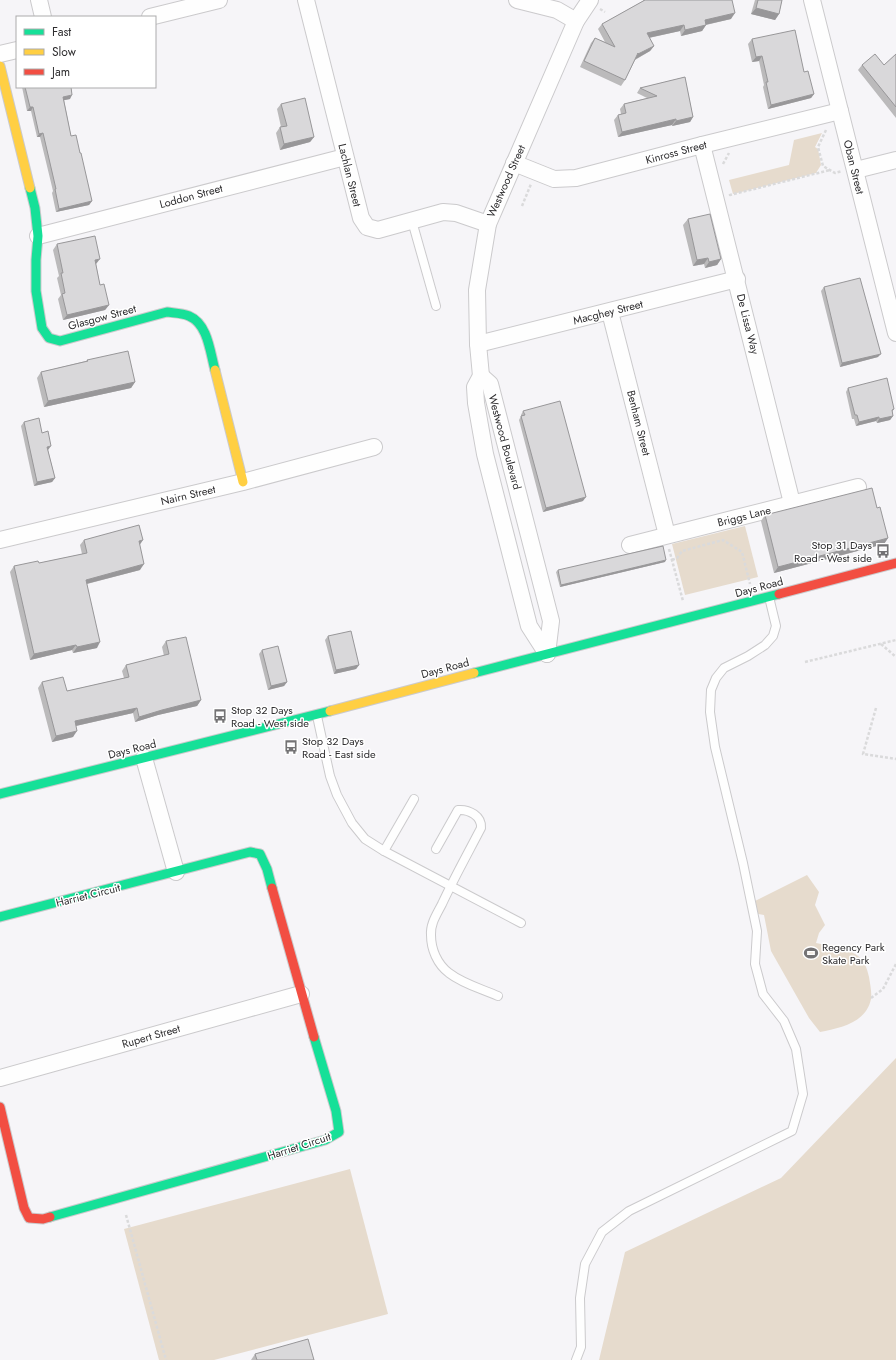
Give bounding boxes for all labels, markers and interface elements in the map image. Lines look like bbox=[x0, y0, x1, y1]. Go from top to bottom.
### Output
legend bbox=[16, 16, 156, 88]
text: Fast bbox=[52, 23, 71, 41]
text: Slow bbox=[52, 43, 77, 61]
text: Jam bbox=[50, 63, 70, 81]
street label: Kinross Street bbox=[644, 136, 709, 168]
street label: Oban Street bbox=[840, 138, 869, 196]
street label: Lachlan Street bbox=[334, 142, 366, 209]
street label: Westwood Street bbox=[483, 142, 529, 220]
street label: Loddon Street bbox=[158, 180, 225, 212]
street label: De Lissa Way bbox=[733, 292, 763, 356]
street label: Macghey Street bbox=[571, 296, 645, 328]
street label: Glasgow Street bbox=[66, 300, 138, 334]
street label: Benham Street bbox=[623, 389, 655, 458]
street label: Westwood Boulevard bbox=[485, 393, 525, 491]
street label: Nairn Street bbox=[159, 481, 217, 509]
street label: Briggs Lane bbox=[716, 502, 773, 530]
place label: Stop 31 Days Road - West side bbox=[794, 537, 873, 566]
bus stop icon: Stop 31 Days Road - West side bbox=[875, 543, 891, 559]
street label: Days Road bbox=[733, 573, 785, 601]
street label: Days Road bbox=[419, 654, 471, 682]
place label: Stop 32 Days Road - West side bbox=[231, 702, 309, 731]
bus stop icon: Stop 32 Days Road - West side bbox=[212, 708, 228, 724]
place label: Stop 32 Days Road - East side bbox=[302, 733, 376, 762]
street label: Days Road bbox=[106, 735, 158, 763]
bus stop icon: Stop 32 Days Road - East side bbox=[283, 739, 299, 755]
street label: Harriet Circuit bbox=[54, 879, 122, 911]
place label: Regency Park Skate Park bbox=[822, 939, 885, 968]
sports icon: Regency Park Skate Park bbox=[803, 945, 819, 961]
street label: Rupert Street bbox=[120, 1020, 182, 1052]
street label: Harriet Circuit bbox=[265, 1128, 333, 1164]

